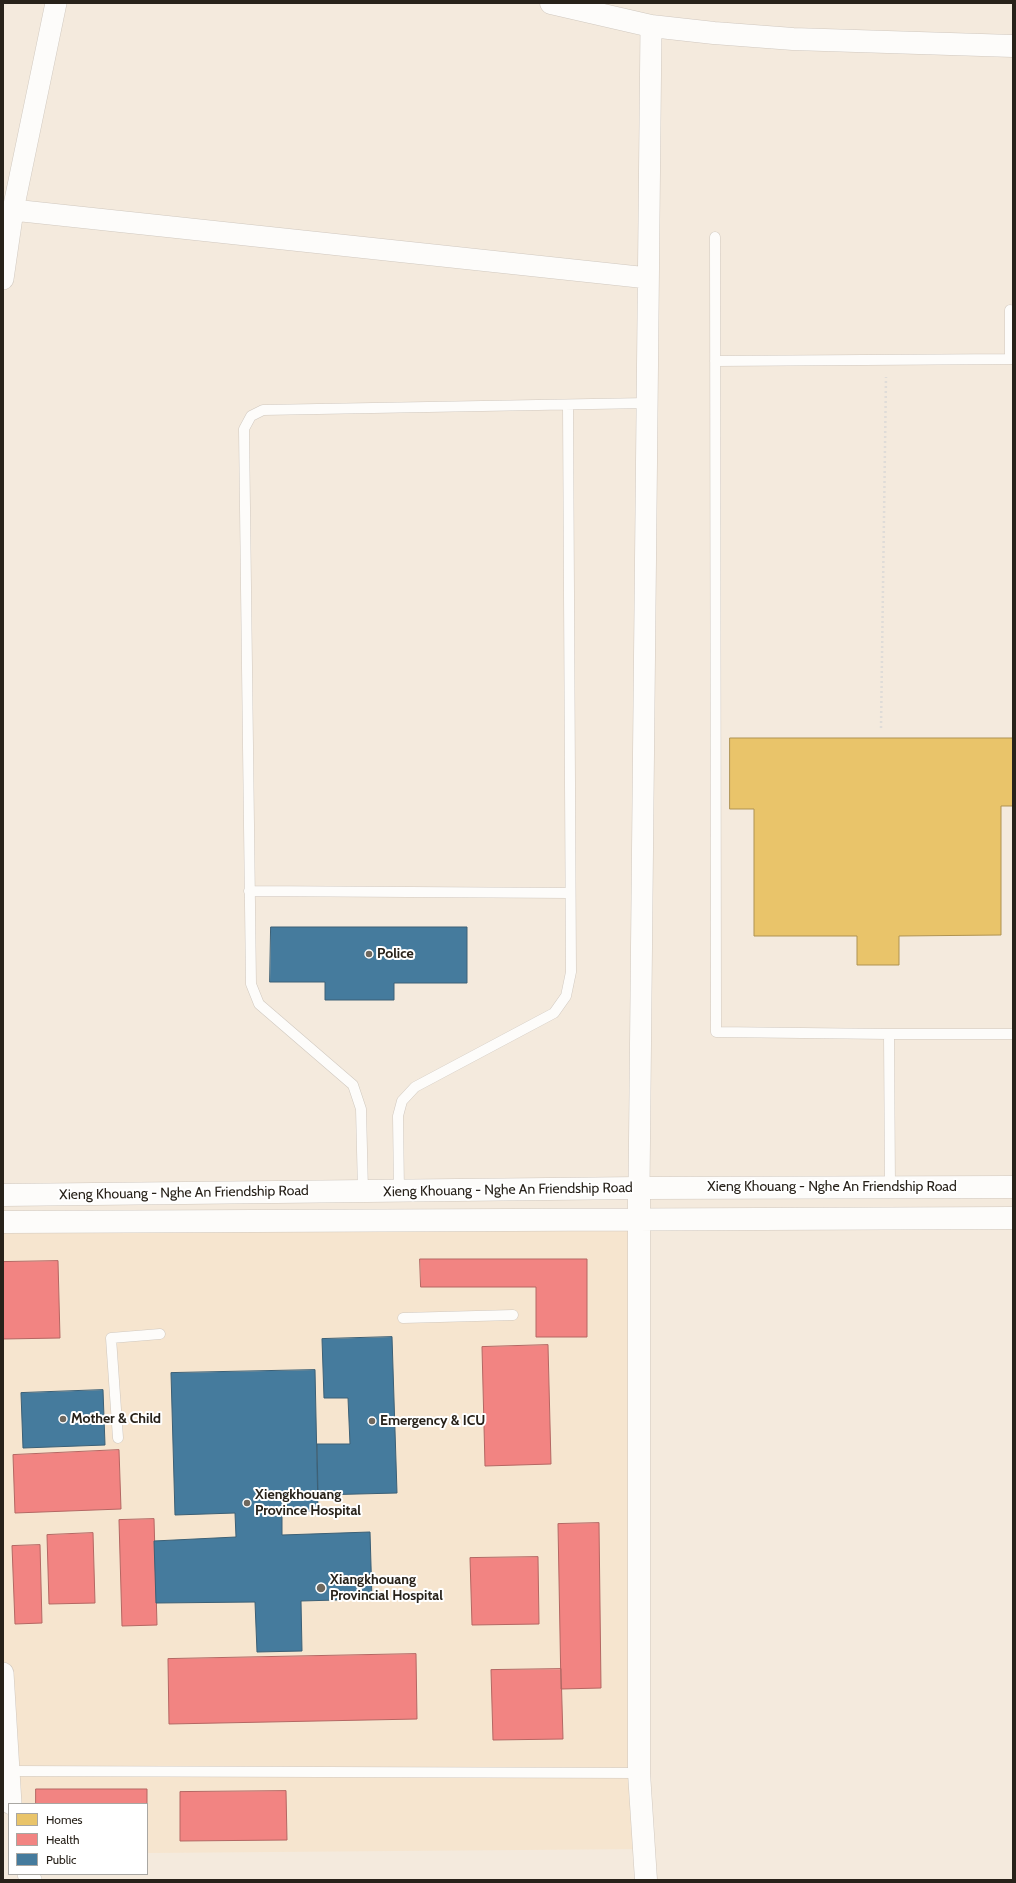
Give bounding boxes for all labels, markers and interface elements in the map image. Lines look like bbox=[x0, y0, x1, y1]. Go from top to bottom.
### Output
place label: Police bbox=[377, 946, 414, 962]
marker: Police bbox=[364, 949, 374, 959]
street label: Xieng Khouang - Nghe An Friendship Road bbox=[383, 1179, 633, 1201]
street label: Xieng Khouang - Nghe An Friendship Road bbox=[707, 1179, 957, 1195]
street label: Xieng Khouang - Nghe An Friendship Road bbox=[59, 1182, 309, 1204]
place label: Mother & Child bbox=[71, 1411, 161, 1427]
place label: Emergency & ICU bbox=[380, 1413, 485, 1429]
marker: Mother & Child bbox=[58, 1414, 68, 1424]
marker: Emergency & ICU bbox=[367, 1416, 377, 1426]
place label: Xiengkhouang Province Hospital bbox=[255, 1487, 361, 1520]
marker: Xiengkhouang Province Hospital bbox=[242, 1498, 252, 1508]
place label: Xiangkhouang Provincial Hospital bbox=[330, 1572, 443, 1604]
marker: Xiangkhouang Provincial Hospital bbox=[315, 1582, 327, 1594]
legend bbox=[8, 1803, 148, 1875]
text: Homes bbox=[46, 1812, 83, 1827]
text: Health bbox=[46, 1832, 80, 1847]
text: Public bbox=[46, 1852, 77, 1867]

